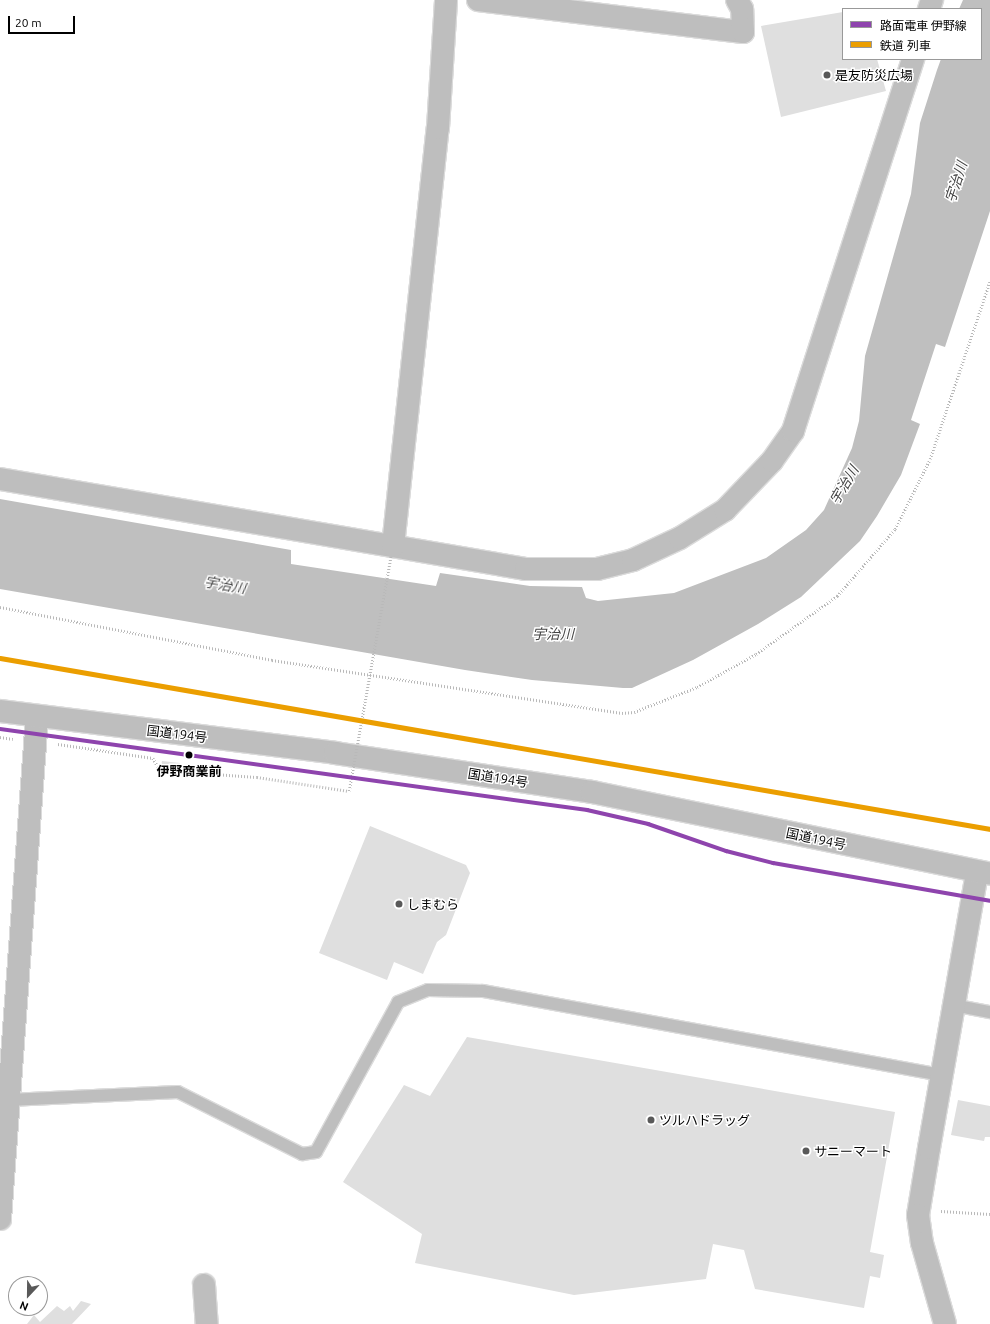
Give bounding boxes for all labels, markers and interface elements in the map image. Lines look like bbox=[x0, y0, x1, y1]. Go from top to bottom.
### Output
scale bar bbox=[10, 8, 77, 34]
legend bbox=[842, 8, 982, 60]
text: 20 m bbox=[15, 16, 42, 29]
text: 路面電車 伊野線 bbox=[880, 19, 967, 32]
text: 鉄道 列車 bbox=[880, 39, 931, 52]
place label: 是友防災広場 bbox=[835, 67, 913, 83]
marker: 是友防災広場 bbox=[822, 70, 832, 80]
water label: 宇治川 bbox=[942, 159, 970, 205]
water label: 宇治川 bbox=[826, 463, 862, 507]
water label: 宇治川 bbox=[203, 573, 247, 597]
water label: 宇治川 bbox=[532, 626, 574, 642]
street label: 国道194号 bbox=[146, 723, 208, 745]
marker: 伊野商業前 bbox=[182, 748, 196, 762]
place label: 伊野商業前 bbox=[157, 763, 221, 779]
street label: 国道194号 bbox=[467, 766, 529, 790]
street label: 国道194号 bbox=[785, 825, 847, 853]
place label: しまむら bbox=[407, 896, 459, 912]
marker: しまむら bbox=[394, 899, 404, 909]
place label: ツルハドラッグ bbox=[659, 1112, 750, 1128]
marker: ツルハドラッグ bbox=[646, 1115, 656, 1125]
place label: サニーマート bbox=[814, 1143, 892, 1159]
marker: サニーマート bbox=[801, 1146, 811, 1156]
north arrow bbox=[8, 1276, 48, 1316]
text: N bbox=[18, 1299, 30, 1313]

